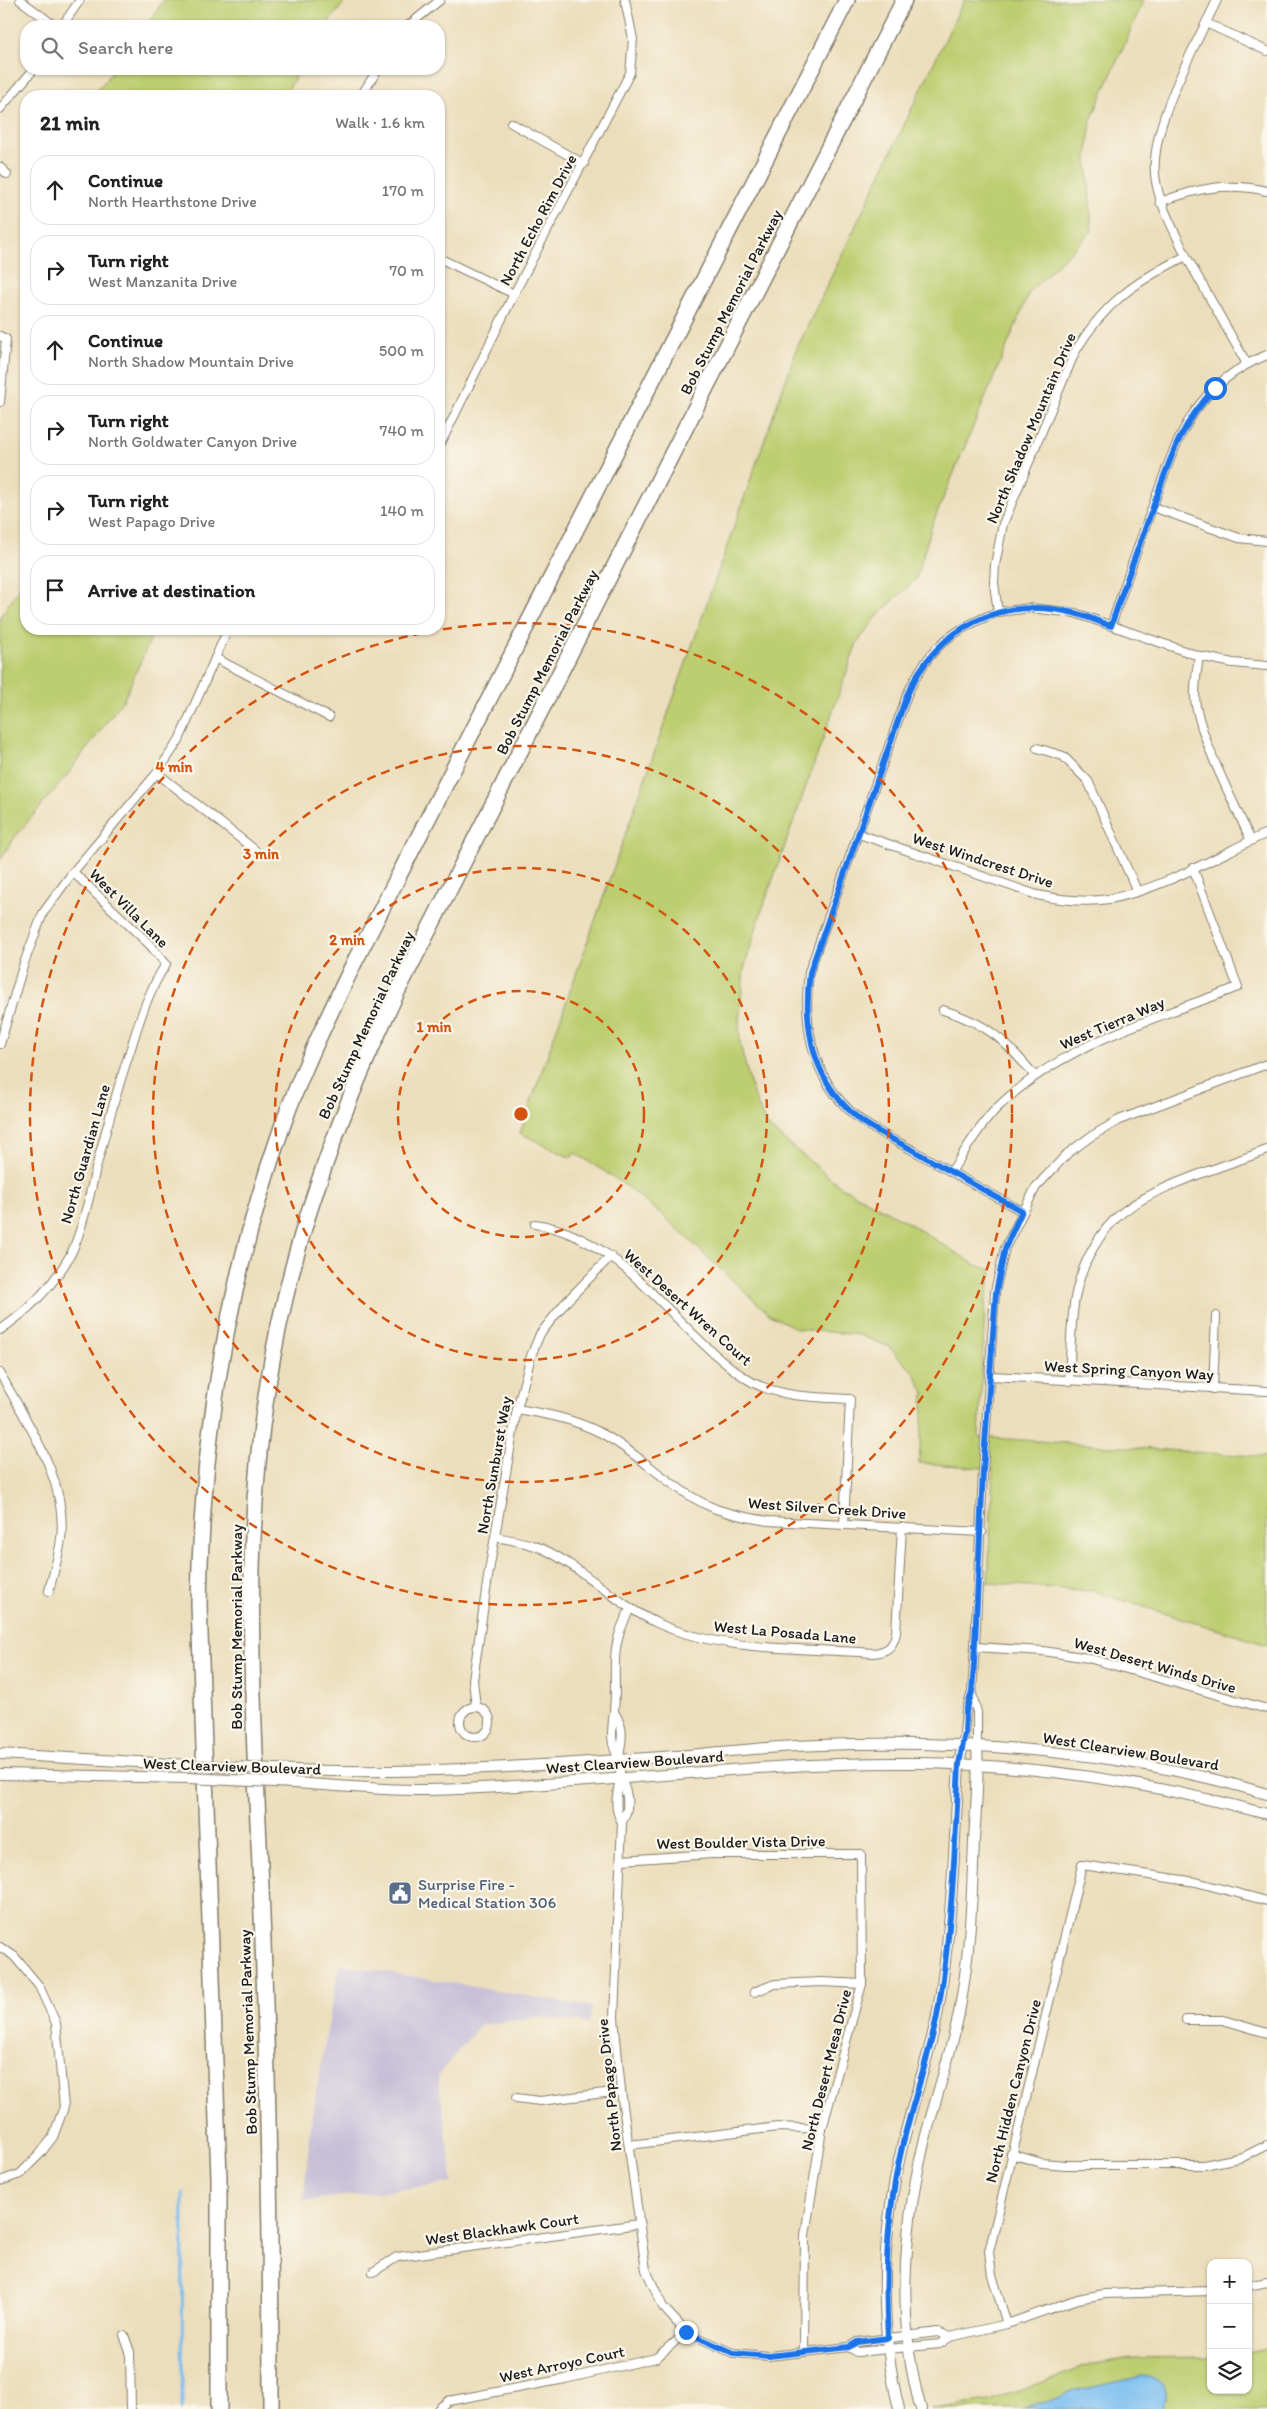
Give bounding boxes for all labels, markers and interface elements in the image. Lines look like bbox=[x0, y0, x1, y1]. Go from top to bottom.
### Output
search box bbox=[20, 20, 445, 75]
icon: search bbox=[38, 34, 66, 62]
text: Search here bbox=[78, 36, 173, 59]
text: 21 min bbox=[40, 110, 100, 135]
text: Walk · 1.6 km bbox=[335, 113, 425, 132]
street label: North Echo Rim Drive bbox=[495, 151, 581, 289]
text: Continue bbox=[88, 169, 163, 192]
icon: ahead bbox=[41, 176, 69, 204]
text: 170 m bbox=[382, 181, 424, 200]
text: North Hearthstone Drive bbox=[88, 192, 257, 211]
street label: Bob Stump Memorial Parkway bbox=[676, 206, 786, 398]
text: Turn right bbox=[88, 249, 169, 272]
icon: right bbox=[41, 256, 69, 284]
text: 70 m bbox=[389, 261, 424, 280]
text: West Manzanita Drive bbox=[88, 272, 237, 291]
text: Continue bbox=[88, 329, 163, 352]
street label: North Shadow Mountain Drive bbox=[982, 330, 1080, 526]
icon: ahead bbox=[41, 336, 69, 364]
text: 500 m bbox=[379, 341, 424, 360]
text: North Shadow Mountain Drive bbox=[88, 352, 294, 371]
route start bbox=[1204, 377, 1227, 400]
text: Turn right bbox=[88, 409, 169, 432]
icon: right bbox=[41, 416, 69, 444]
text: 740 m bbox=[380, 421, 424, 440]
text: North Goldwater Canyon Drive bbox=[88, 432, 297, 451]
text: Turn right bbox=[88, 489, 169, 512]
icon: right bbox=[41, 496, 69, 524]
text: 140 m bbox=[380, 501, 424, 520]
text: West Papago Drive bbox=[88, 512, 215, 531]
street label: Bob Stump Memorial Parkway bbox=[492, 566, 602, 758]
icon: arrive bbox=[41, 576, 69, 604]
text: Arrive at destination bbox=[88, 579, 255, 602]
text: 4 min bbox=[156, 758, 193, 776]
street label: West Windcrest Drive bbox=[910, 828, 1056, 892]
text: 3 min bbox=[243, 845, 280, 863]
street label: West Villa Lane bbox=[85, 864, 173, 952]
street label: Bob Stump Memorial Parkway bbox=[314, 927, 418, 1122]
text: 2 min bbox=[329, 931, 366, 949]
street label: West Tierra Way bbox=[1057, 992, 1168, 1054]
text: 1 min bbox=[417, 1018, 452, 1036]
street label: North Guardian Lane bbox=[56, 1082, 114, 1226]
centre of rings bbox=[512, 1105, 530, 1123]
street label: West Desert Wren Court bbox=[620, 1244, 756, 1370]
street label: West Spring Canyon Way bbox=[1044, 1356, 1215, 1384]
street label: North Sunburst Way bbox=[473, 1394, 516, 1535]
street label: West Silver Creek Drive bbox=[747, 1493, 907, 1523]
street label: Bob Stump Memorial Parkway bbox=[227, 1524, 246, 1730]
street label: West La Posada Lane bbox=[713, 1616, 857, 1648]
street label: West Desert Winds Drive bbox=[1072, 1633, 1238, 1697]
street label: West Clearview Boulevard bbox=[1041, 1728, 1221, 1774]
street label: West Clearview Boulevard bbox=[545, 1746, 725, 1778]
street label: West Clearview Boulevard bbox=[142, 1753, 322, 1779]
street label: West Boulder Vista Drive bbox=[656, 1831, 826, 1853]
place label: Surprise Fire - Medical Station 306 bbox=[418, 1875, 556, 1912]
public building icon: Surprise Fire - Medical Station 306 bbox=[387, 1880, 413, 1906]
street label: Bob Stump Memorial Parkway bbox=[235, 1929, 261, 2135]
street label: North Desert Mesa Drive bbox=[797, 1987, 855, 2153]
street label: North Hidden Canyon Drive bbox=[981, 1997, 1045, 2185]
street label: North Papago Drive bbox=[593, 2017, 625, 2152]
street label: West Blackhawk Court bbox=[424, 2209, 580, 2249]
map controls bbox=[1207, 2259, 1252, 2394]
button: + bbox=[1207, 2259, 1252, 2304]
button: − bbox=[1207, 2304, 1252, 2349]
route end bbox=[675, 2321, 698, 2344]
street label: West Arroyo Court bbox=[498, 2341, 626, 2387]
button: layers bbox=[1207, 2349, 1252, 2394]

